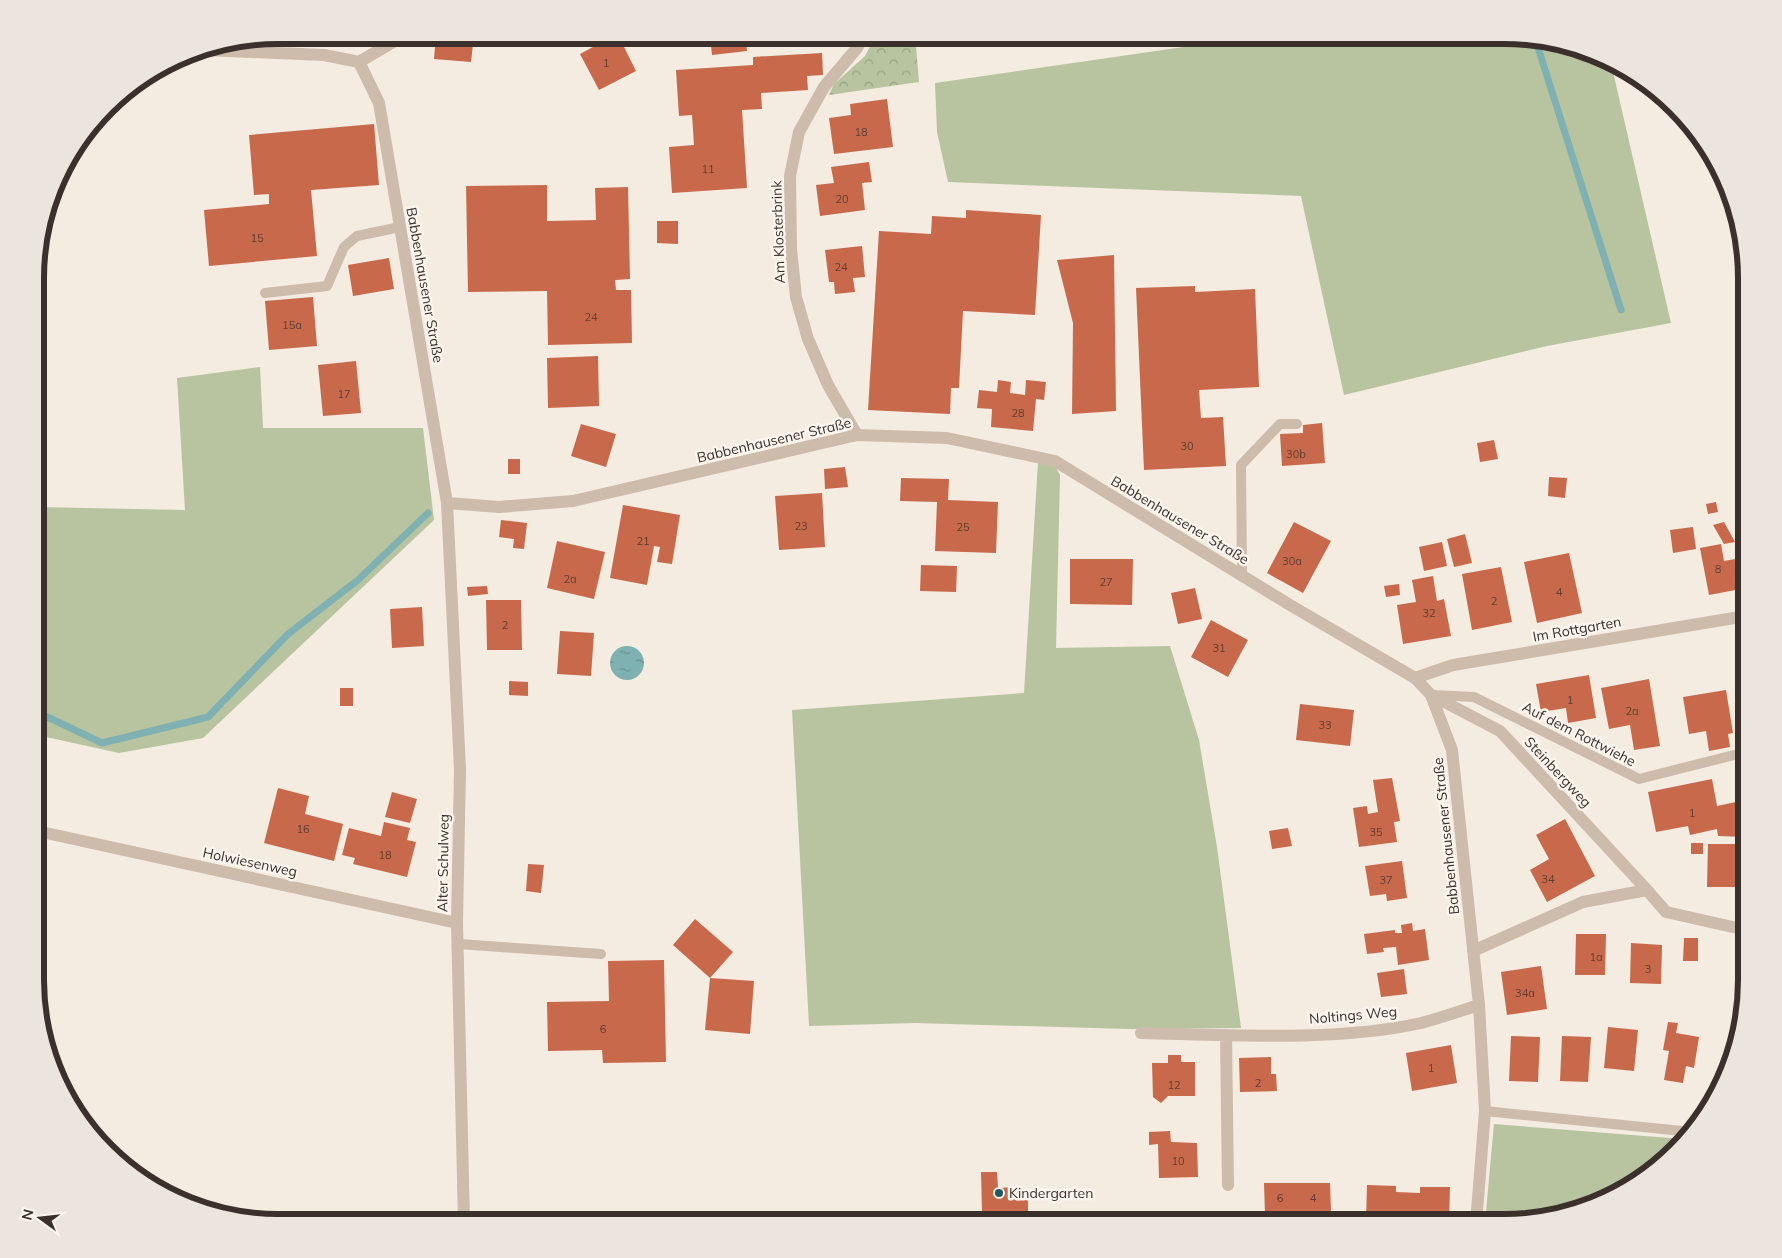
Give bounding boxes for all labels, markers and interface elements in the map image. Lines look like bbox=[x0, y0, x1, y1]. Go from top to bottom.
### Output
house number: 1 bbox=[603, 56, 609, 70]
house number: 18 bbox=[854, 125, 868, 139]
house number: 11 bbox=[701, 162, 715, 176]
street label: Am Klosterbrink bbox=[767, 179, 789, 284]
house number: 20 bbox=[835, 192, 849, 206]
street label: Babbenhausener Straße bbox=[402, 206, 448, 364]
house number: 15 bbox=[250, 231, 264, 245]
house number: 24 bbox=[834, 260, 848, 274]
house number: 24 bbox=[584, 310, 598, 324]
house number: 15a bbox=[282, 318, 302, 332]
house number: 17 bbox=[337, 387, 351, 401]
house number: 28 bbox=[1011, 406, 1025, 420]
street label: Babbenhausener Straße bbox=[695, 413, 853, 467]
house number: 30 bbox=[1180, 439, 1194, 453]
house number: 30b bbox=[1286, 447, 1306, 461]
street label: Babbenhausener Straße bbox=[1108, 472, 1252, 568]
house number: 23 bbox=[794, 519, 808, 533]
house number: 25 bbox=[956, 520, 970, 534]
house number: 21 bbox=[636, 534, 650, 548]
house number: 30a bbox=[1282, 554, 1302, 568]
house number: 8 bbox=[1715, 562, 1722, 576]
house number: 2a bbox=[563, 572, 577, 586]
house number: 27 bbox=[1099, 575, 1113, 589]
house number: 4 bbox=[1556, 585, 1563, 599]
house number: 2 bbox=[1491, 594, 1498, 608]
house number: 32 bbox=[1422, 606, 1436, 620]
street label: Im Rottgarten bbox=[1531, 612, 1623, 646]
house number: 2 bbox=[502, 618, 509, 632]
house number: 31 bbox=[1212, 641, 1226, 655]
house number: 1 bbox=[1567, 693, 1573, 707]
street label: Auf dem Rottwiehe bbox=[1519, 698, 1639, 770]
house number: 2a bbox=[1625, 704, 1639, 718]
house number: 33 bbox=[1318, 718, 1332, 732]
street label: Steinbergweg bbox=[1521, 733, 1595, 811]
street label: Babbenhausener Straße bbox=[1429, 757, 1463, 915]
house number: 1 bbox=[1689, 806, 1695, 820]
street label: Alter Schulweg bbox=[433, 814, 453, 912]
house number: 16 bbox=[296, 822, 310, 836]
house number: 35 bbox=[1369, 825, 1383, 839]
street label: Holwiesenweg bbox=[201, 843, 299, 881]
house number: 18 bbox=[378, 848, 392, 862]
house number: 34 bbox=[1541, 872, 1555, 886]
house number: 37 bbox=[1379, 873, 1393, 887]
house number: 1a bbox=[1589, 950, 1603, 964]
house number: 3 bbox=[1645, 962, 1651, 976]
house number: 34a bbox=[1515, 986, 1535, 1000]
street label: Noltings Weg bbox=[1308, 1002, 1398, 1028]
house number: 6 bbox=[600, 1022, 607, 1036]
house number: 1 bbox=[1428, 1061, 1434, 1075]
house number: 2 bbox=[1255, 1076, 1262, 1090]
house number: 12 bbox=[1167, 1078, 1181, 1092]
house number: 10 bbox=[1171, 1154, 1185, 1168]
place label: Kindergarten bbox=[1009, 1184, 1093, 1202]
marker: Kindergarten bbox=[993, 1187, 1005, 1199]
house number: 6 bbox=[1277, 1191, 1284, 1205]
house number: 4 bbox=[1310, 1191, 1317, 1205]
north arrow bbox=[15, 1193, 65, 1243]
text: N bbox=[17, 1207, 38, 1222]

